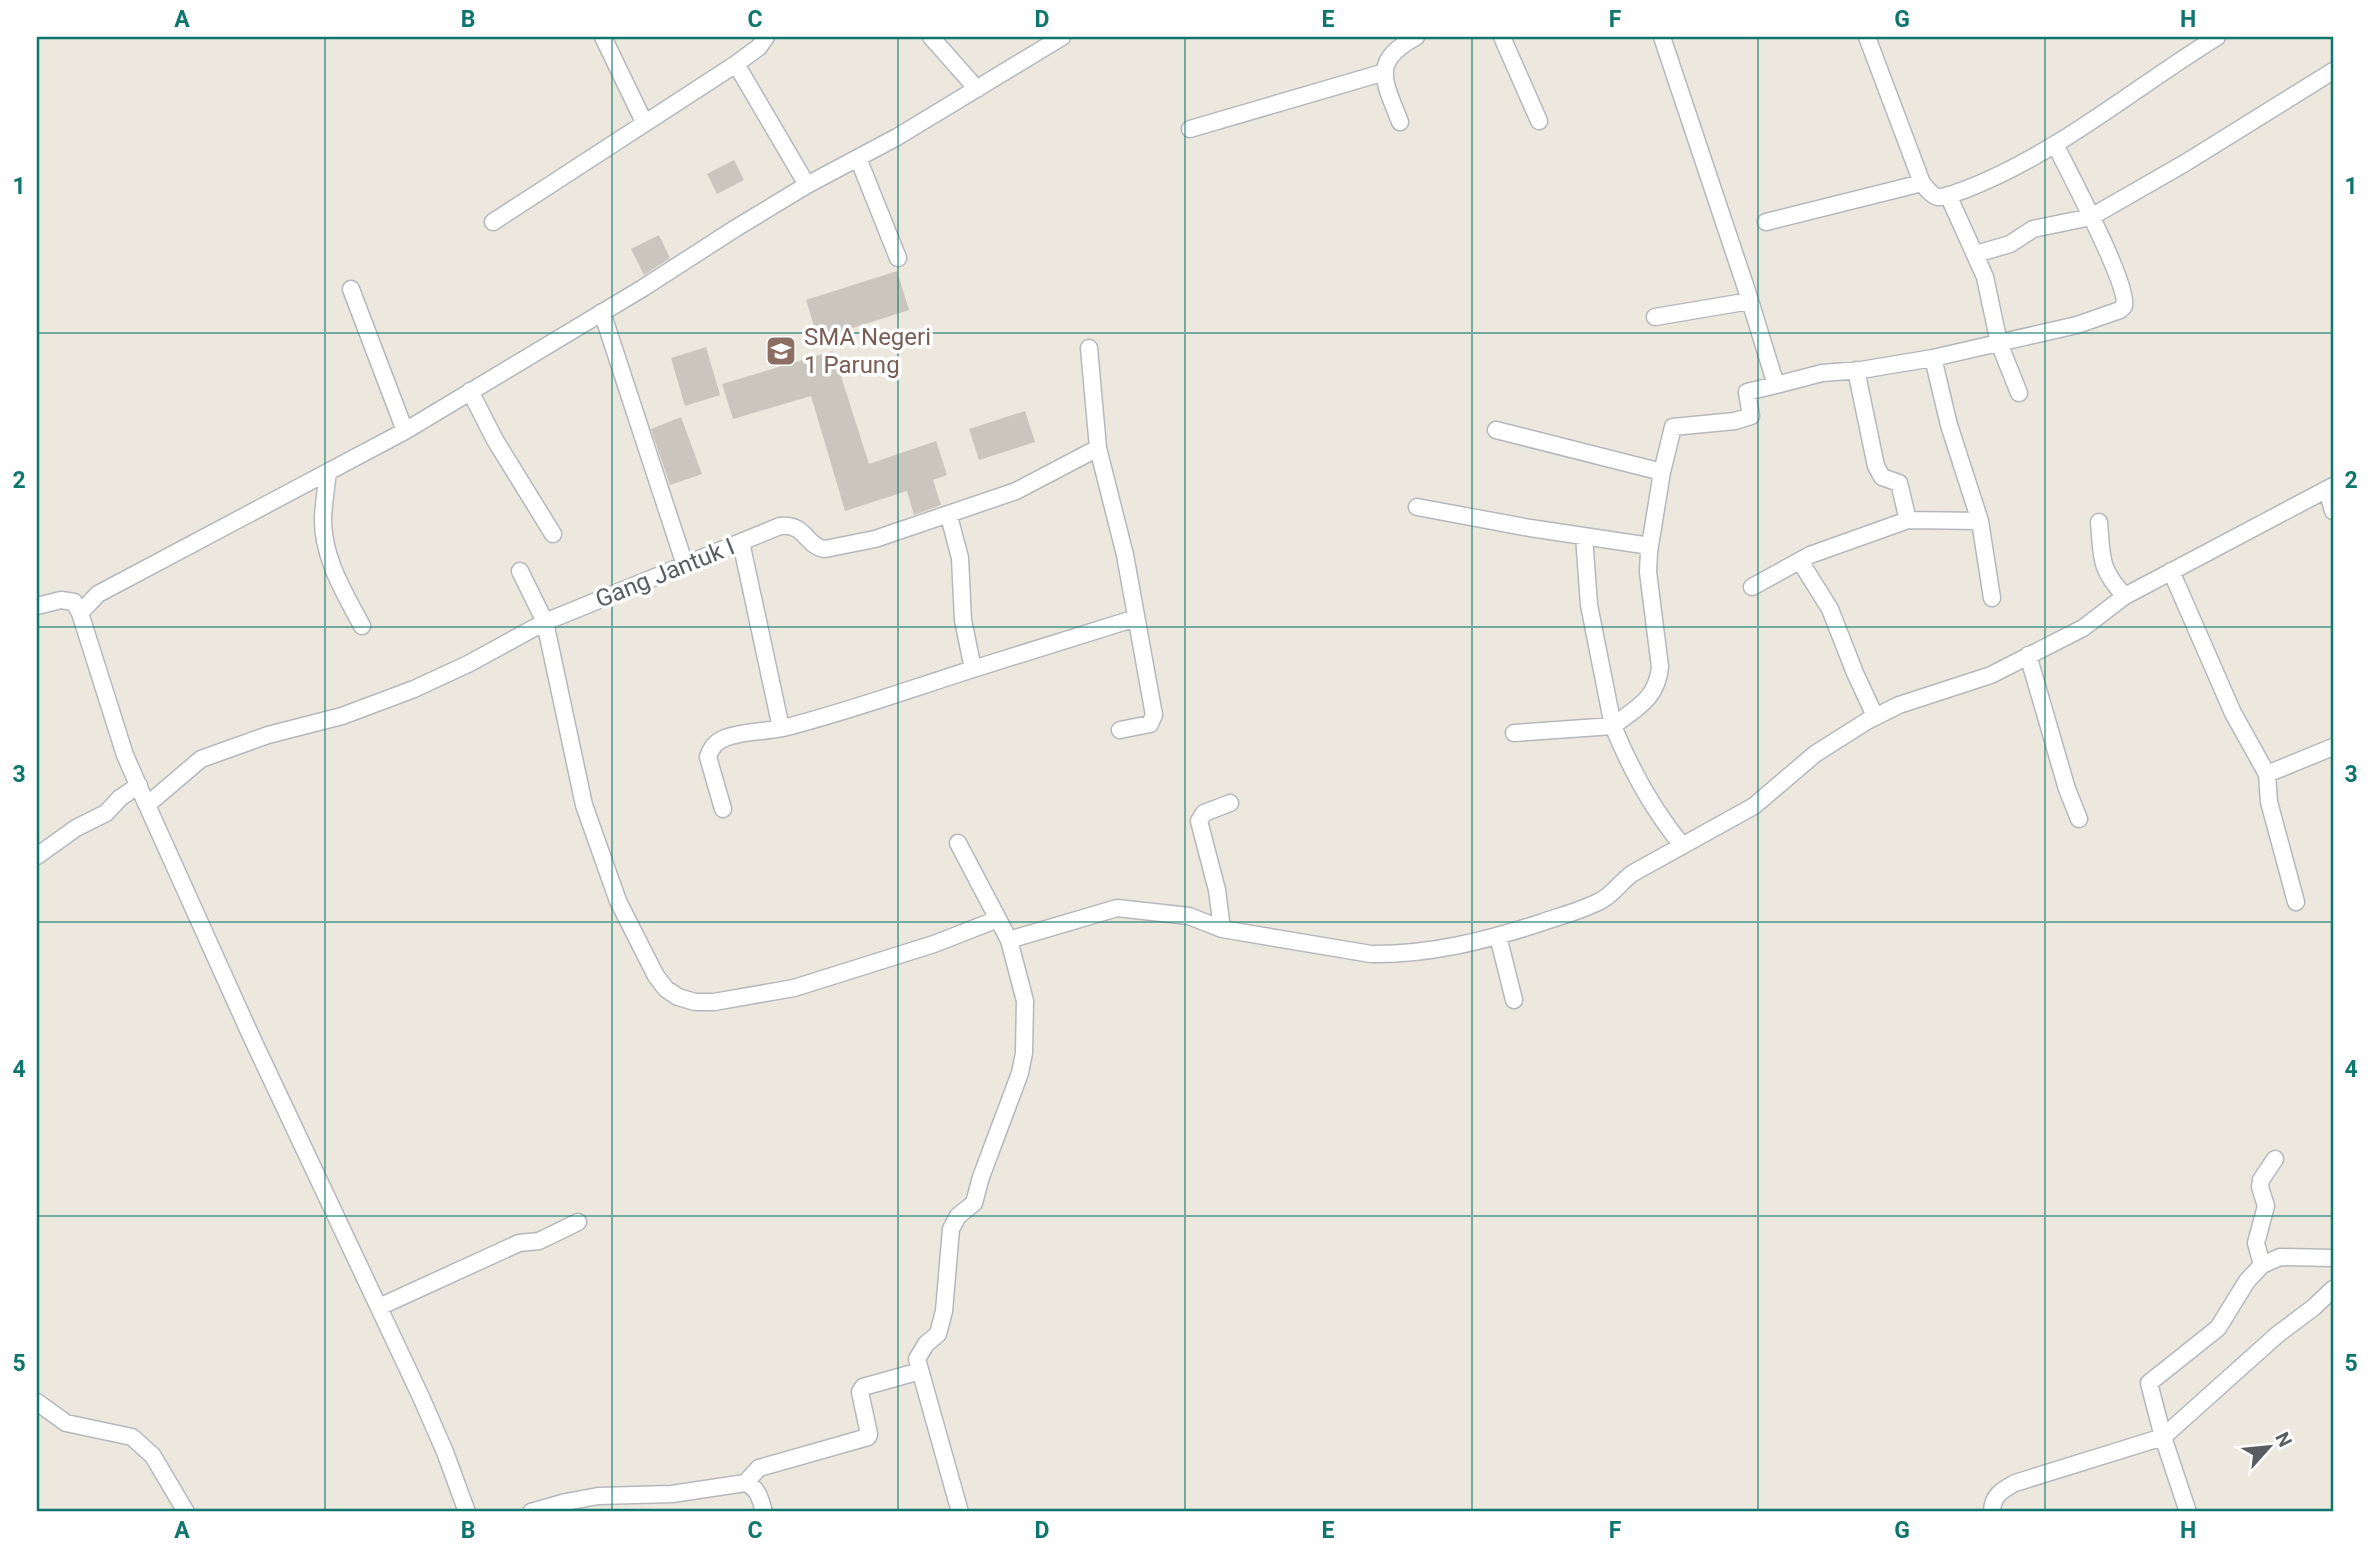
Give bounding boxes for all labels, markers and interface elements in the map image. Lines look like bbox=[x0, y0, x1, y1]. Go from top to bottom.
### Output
text: A bbox=[174, 6, 190, 33]
text: B bbox=[461, 6, 475, 33]
text: C bbox=[747, 6, 763, 33]
text: D bbox=[1035, 6, 1049, 33]
text: E bbox=[1322, 6, 1335, 33]
text: F bbox=[1609, 6, 1622, 33]
text: G bbox=[1894, 6, 1910, 33]
text: H bbox=[2180, 6, 2196, 33]
text: 1 bbox=[12, 173, 26, 200]
text: 1 bbox=[2344, 173, 2358, 200]
place label: SMA Negeri 1 Parung bbox=[804, 323, 931, 379]
school or university icon: SMA Negeri 1 Parung bbox=[764, 334, 798, 368]
text: 2 bbox=[12, 467, 26, 494]
text: 2 bbox=[2344, 467, 2358, 494]
street label: Gang Jantuk I bbox=[591, 532, 739, 614]
text: 3 bbox=[12, 761, 26, 788]
text: 3 bbox=[2344, 761, 2358, 788]
text: 4 bbox=[12, 1056, 26, 1083]
text: 4 bbox=[2344, 1056, 2358, 1083]
text: 5 bbox=[12, 1350, 26, 1377]
text: 5 bbox=[2344, 1350, 2358, 1377]
north arrow bbox=[2234, 1412, 2304, 1482]
text: N bbox=[2270, 1428, 2297, 1451]
text: A bbox=[174, 1517, 190, 1544]
text: B bbox=[461, 1517, 475, 1544]
text: C bbox=[747, 1517, 763, 1544]
text: D bbox=[1035, 1517, 1049, 1544]
text: E bbox=[1322, 1517, 1335, 1544]
text: F bbox=[1609, 1517, 1622, 1544]
text: G bbox=[1894, 1517, 1910, 1544]
text: H bbox=[2180, 1517, 2196, 1544]

